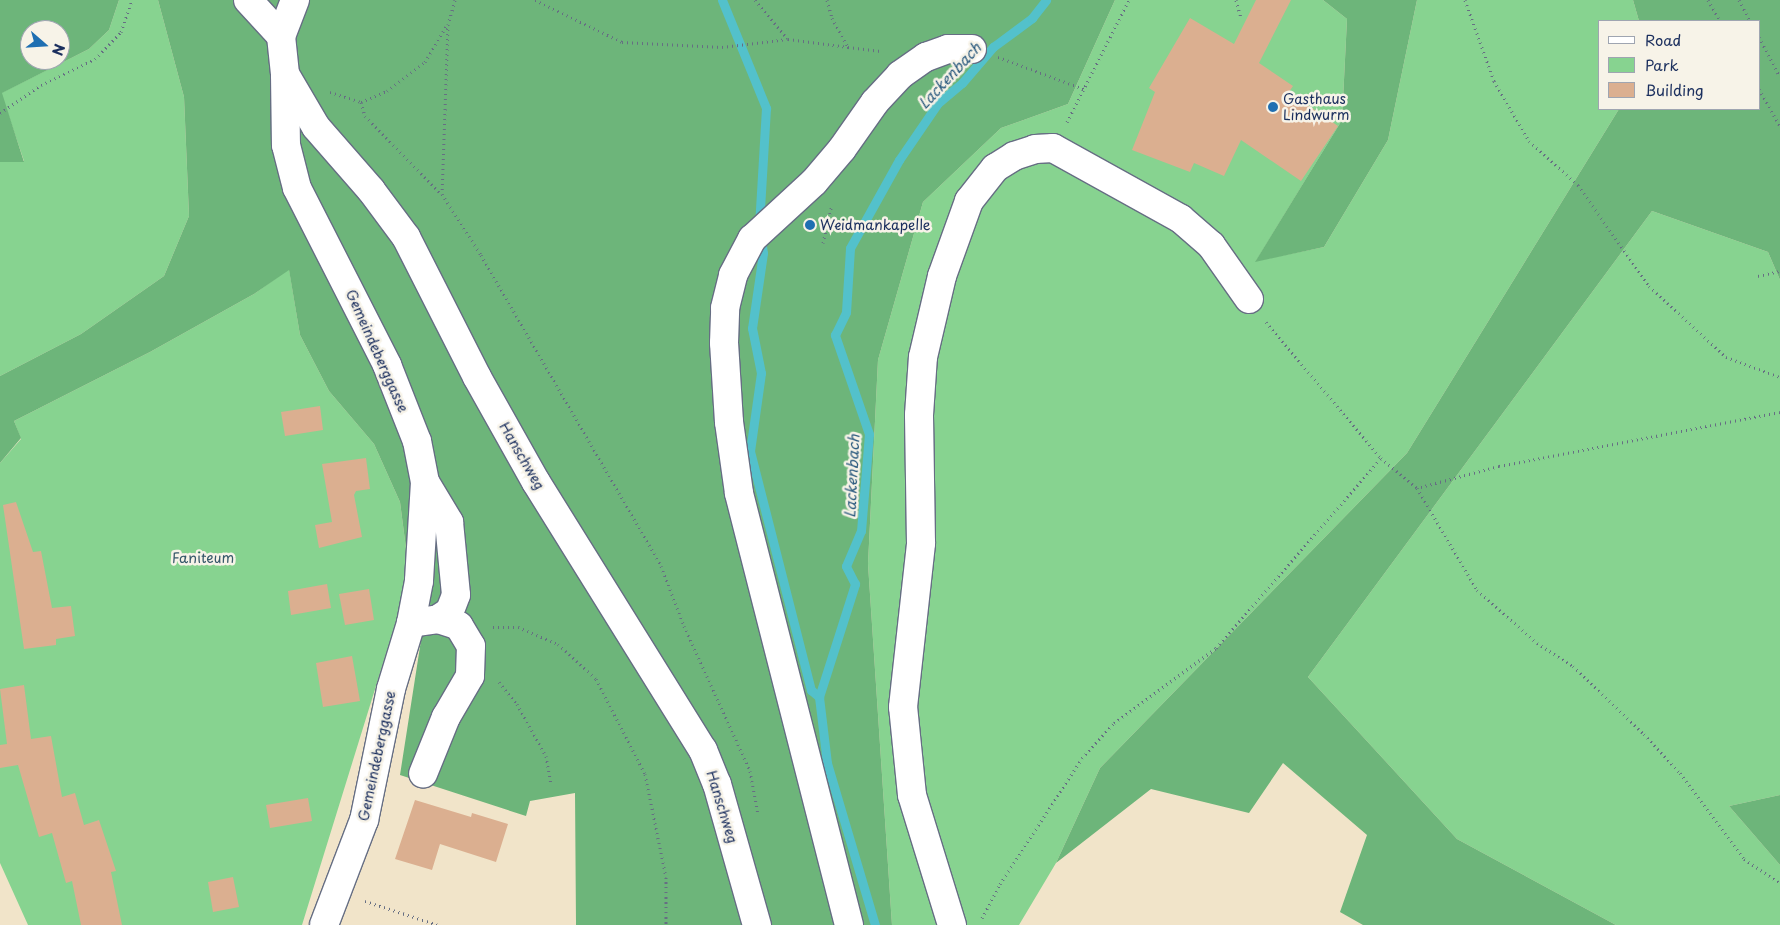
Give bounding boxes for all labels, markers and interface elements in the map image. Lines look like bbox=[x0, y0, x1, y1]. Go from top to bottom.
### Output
north arrow bbox=[20, 20, 70, 70]
legend bbox=[1598, 20, 1760, 110]
text: Road bbox=[1645, 28, 1681, 51]
water label: Lackenbach bbox=[914, 38, 984, 112]
text: N bbox=[47, 41, 70, 58]
text: Park bbox=[1645, 53, 1679, 76]
text: Building bbox=[1645, 78, 1704, 101]
place label: Gasthaus Lindwurm bbox=[1283, 91, 1349, 124]
marker: Gasthaus Lindwurm bbox=[1267, 101, 1279, 113]
place label: Weidmankapelle bbox=[820, 217, 930, 233]
marker: Weidmankapelle bbox=[804, 219, 816, 231]
street label: Gemeindeberggasse bbox=[342, 287, 412, 415]
street label: Hanschweg bbox=[496, 419, 548, 493]
water label: Lackenbach bbox=[840, 434, 862, 518]
park label: Faniteum bbox=[172, 550, 234, 566]
street label: Gemeindeberggasse bbox=[355, 689, 399, 823]
street label: Hanschweg bbox=[703, 768, 741, 846]

